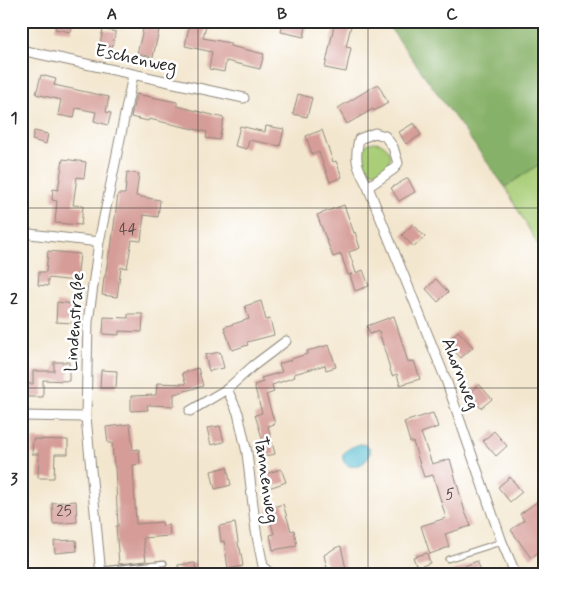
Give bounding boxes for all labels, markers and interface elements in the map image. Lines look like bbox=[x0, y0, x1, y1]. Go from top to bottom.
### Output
text: A bbox=[107, 4, 117, 25]
text: B bbox=[277, 4, 287, 25]
text: C bbox=[446, 4, 458, 25]
street label: Eschenweg bbox=[93, 39, 179, 80]
text: 1 bbox=[10, 108, 18, 129]
house number: 44 bbox=[119, 220, 137, 240]
street label: Lindenstraße bbox=[60, 271, 90, 373]
text: 2 bbox=[10, 289, 18, 310]
street label: Ahornweg bbox=[435, 334, 485, 414]
street label: Tannenweg bbox=[247, 435, 284, 525]
text: 3 bbox=[10, 469, 18, 490]
house number: 5 bbox=[445, 485, 455, 505]
house number: 25 bbox=[56, 502, 72, 522]

